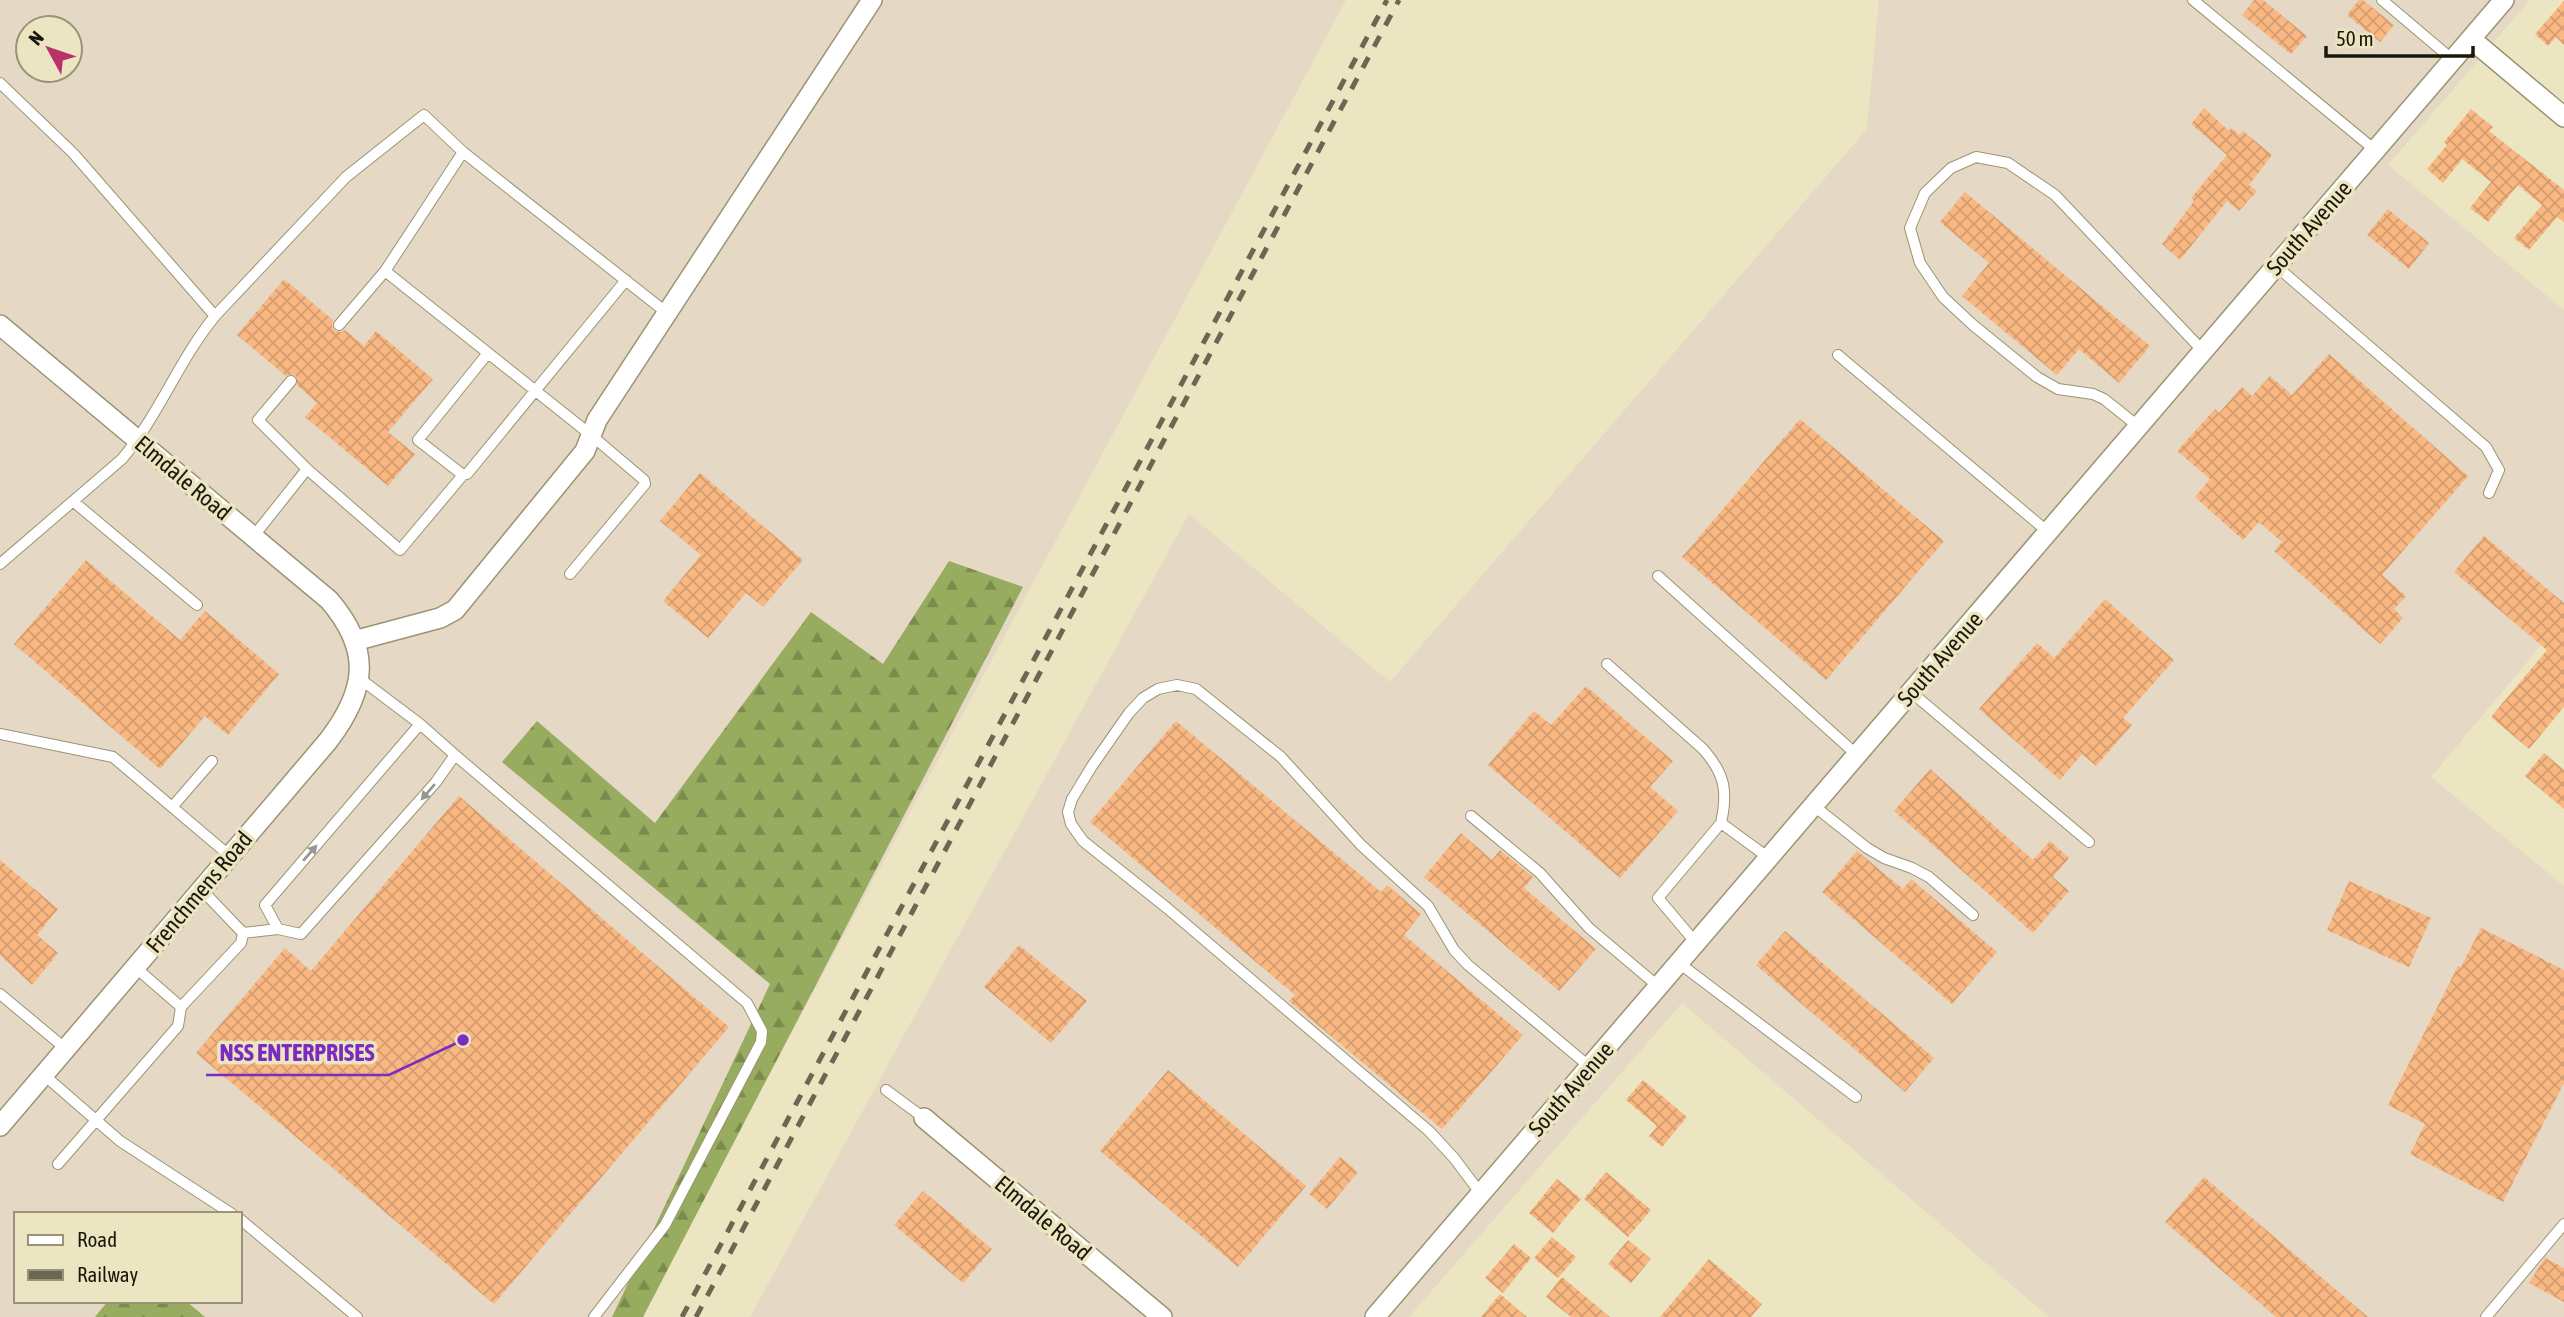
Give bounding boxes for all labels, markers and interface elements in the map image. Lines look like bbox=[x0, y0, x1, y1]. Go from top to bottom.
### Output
north arrow bbox=[14, 14, 84, 84]
scale bar bbox=[2326, 14, 2473, 58]
text: 50 m bbox=[2336, 26, 2374, 50]
text: N bbox=[24, 27, 48, 49]
street label: South Avenue bbox=[2261, 176, 2357, 280]
street label: Elmdale Road bbox=[130, 430, 236, 526]
street label: South Avenue bbox=[1892, 607, 1988, 711]
one-way arrow bbox=[421, 783, 436, 800]
street label: Frenchmens Road bbox=[141, 826, 257, 958]
one-way arrow bbox=[302, 844, 318, 862]
callout: NSS ENTERPRISES bbox=[206, 1030, 389, 1075]
street label: South Avenue bbox=[1523, 1037, 1619, 1141]
text: NSS ENTERPRISES bbox=[219, 1039, 375, 1066]
street label: Elmdale Road bbox=[990, 1170, 1096, 1266]
legend bbox=[14, 1212, 242, 1303]
text: Road bbox=[77, 1227, 117, 1251]
text: Railway bbox=[77, 1262, 139, 1286]

